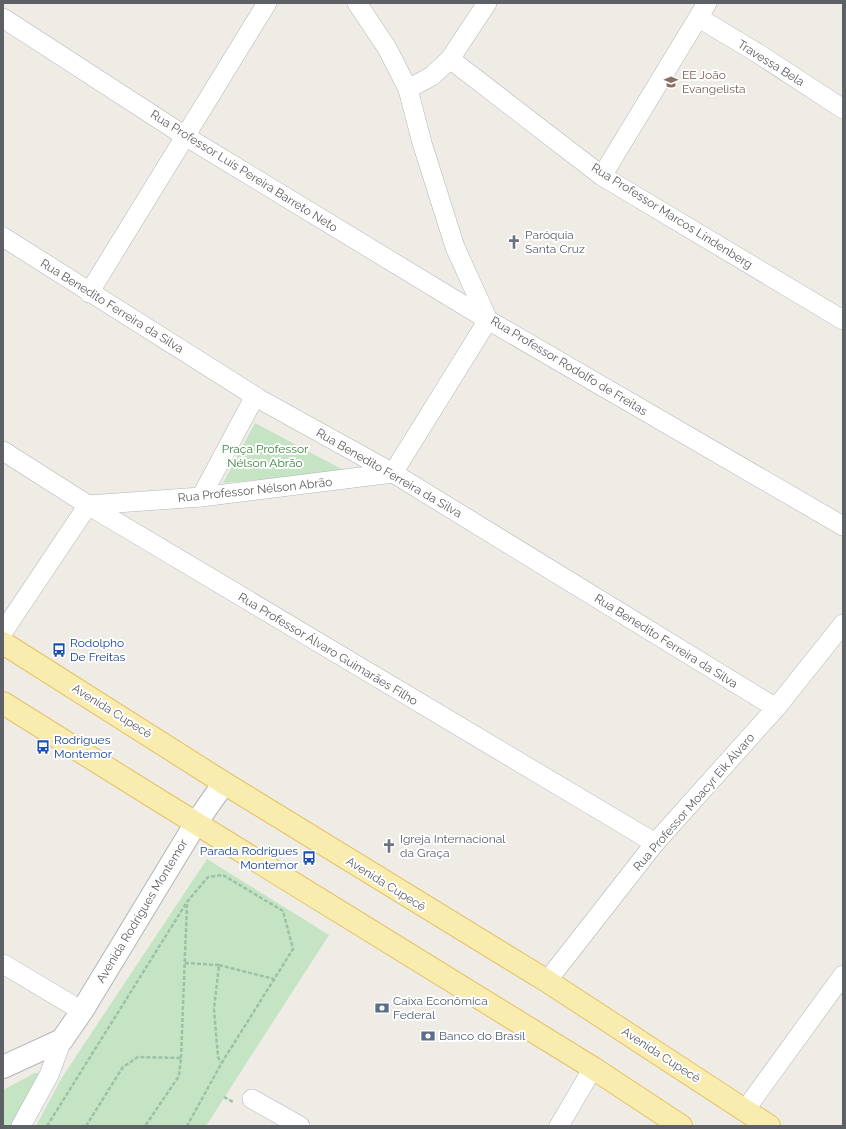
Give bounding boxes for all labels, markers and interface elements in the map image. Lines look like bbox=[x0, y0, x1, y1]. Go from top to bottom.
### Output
street label: Travessa Bela bbox=[735, 37, 807, 89]
place label: EE João Evangelista bbox=[682, 68, 746, 96]
school or university icon: EE João Evangelista bbox=[663, 74, 679, 90]
street label: Rua Professor Luís Pereira Barreto Neto bbox=[148, 107, 340, 235]
street label: Rua Professor Marcos Lindenberg bbox=[589, 160, 755, 272]
place label: Paróquia Santa Cruz bbox=[525, 228, 585, 256]
church icon: Paróquia Santa Cruz bbox=[506, 234, 522, 250]
street label: Rua Benedito Ferreira da Silva bbox=[38, 256, 186, 356]
street label: Rua Professor Rodolfo de Freitas bbox=[488, 314, 650, 419]
street label: Rua Benedito Ferreira da Silva bbox=[314, 425, 464, 521]
park label: Praça Professor Nélson Abrão bbox=[222, 442, 309, 470]
street label: Rua Professor Nélson Abrão bbox=[177, 475, 333, 505]
street label: Rua Professor Álvaro Guimarães Filho bbox=[236, 590, 420, 708]
street label: Rua Benedito Ferreira da Silva bbox=[592, 591, 740, 691]
place label: Rodolpho De Freitas bbox=[70, 636, 126, 664]
bus stop icon: Rodolpho De Freitas bbox=[51, 642, 67, 658]
street label: Avenida Cupecê bbox=[70, 681, 154, 741]
street label: Rua Professor Moacyr Eik Álvaro bbox=[630, 730, 758, 874]
place label: Rodrigues Montemor bbox=[54, 733, 113, 761]
bus stop icon: Rodrigues Montemor bbox=[35, 739, 51, 755]
place label: Igreja Internacional da Graça bbox=[400, 832, 506, 860]
street label: Avenida Rodrigues Montemor bbox=[94, 836, 191, 985]
church icon: Igreja Internacional da Graça bbox=[381, 838, 397, 854]
place label: Parada Rodrigues Montemor bbox=[200, 844, 299, 872]
bus stop icon: Parada Rodrigues Montemor bbox=[301, 850, 317, 866]
street label: Avenida Cupecê bbox=[344, 854, 428, 914]
place label: Caixa Econômica Federal bbox=[393, 994, 488, 1022]
bank icon: Caixa Econômica Federal bbox=[374, 1000, 390, 1016]
street label: Avenida Cupecê bbox=[619, 1024, 703, 1086]
bank icon: Banco do Brasil bbox=[420, 1028, 436, 1044]
place label: Banco do Brasil bbox=[439, 1029, 526, 1043]

